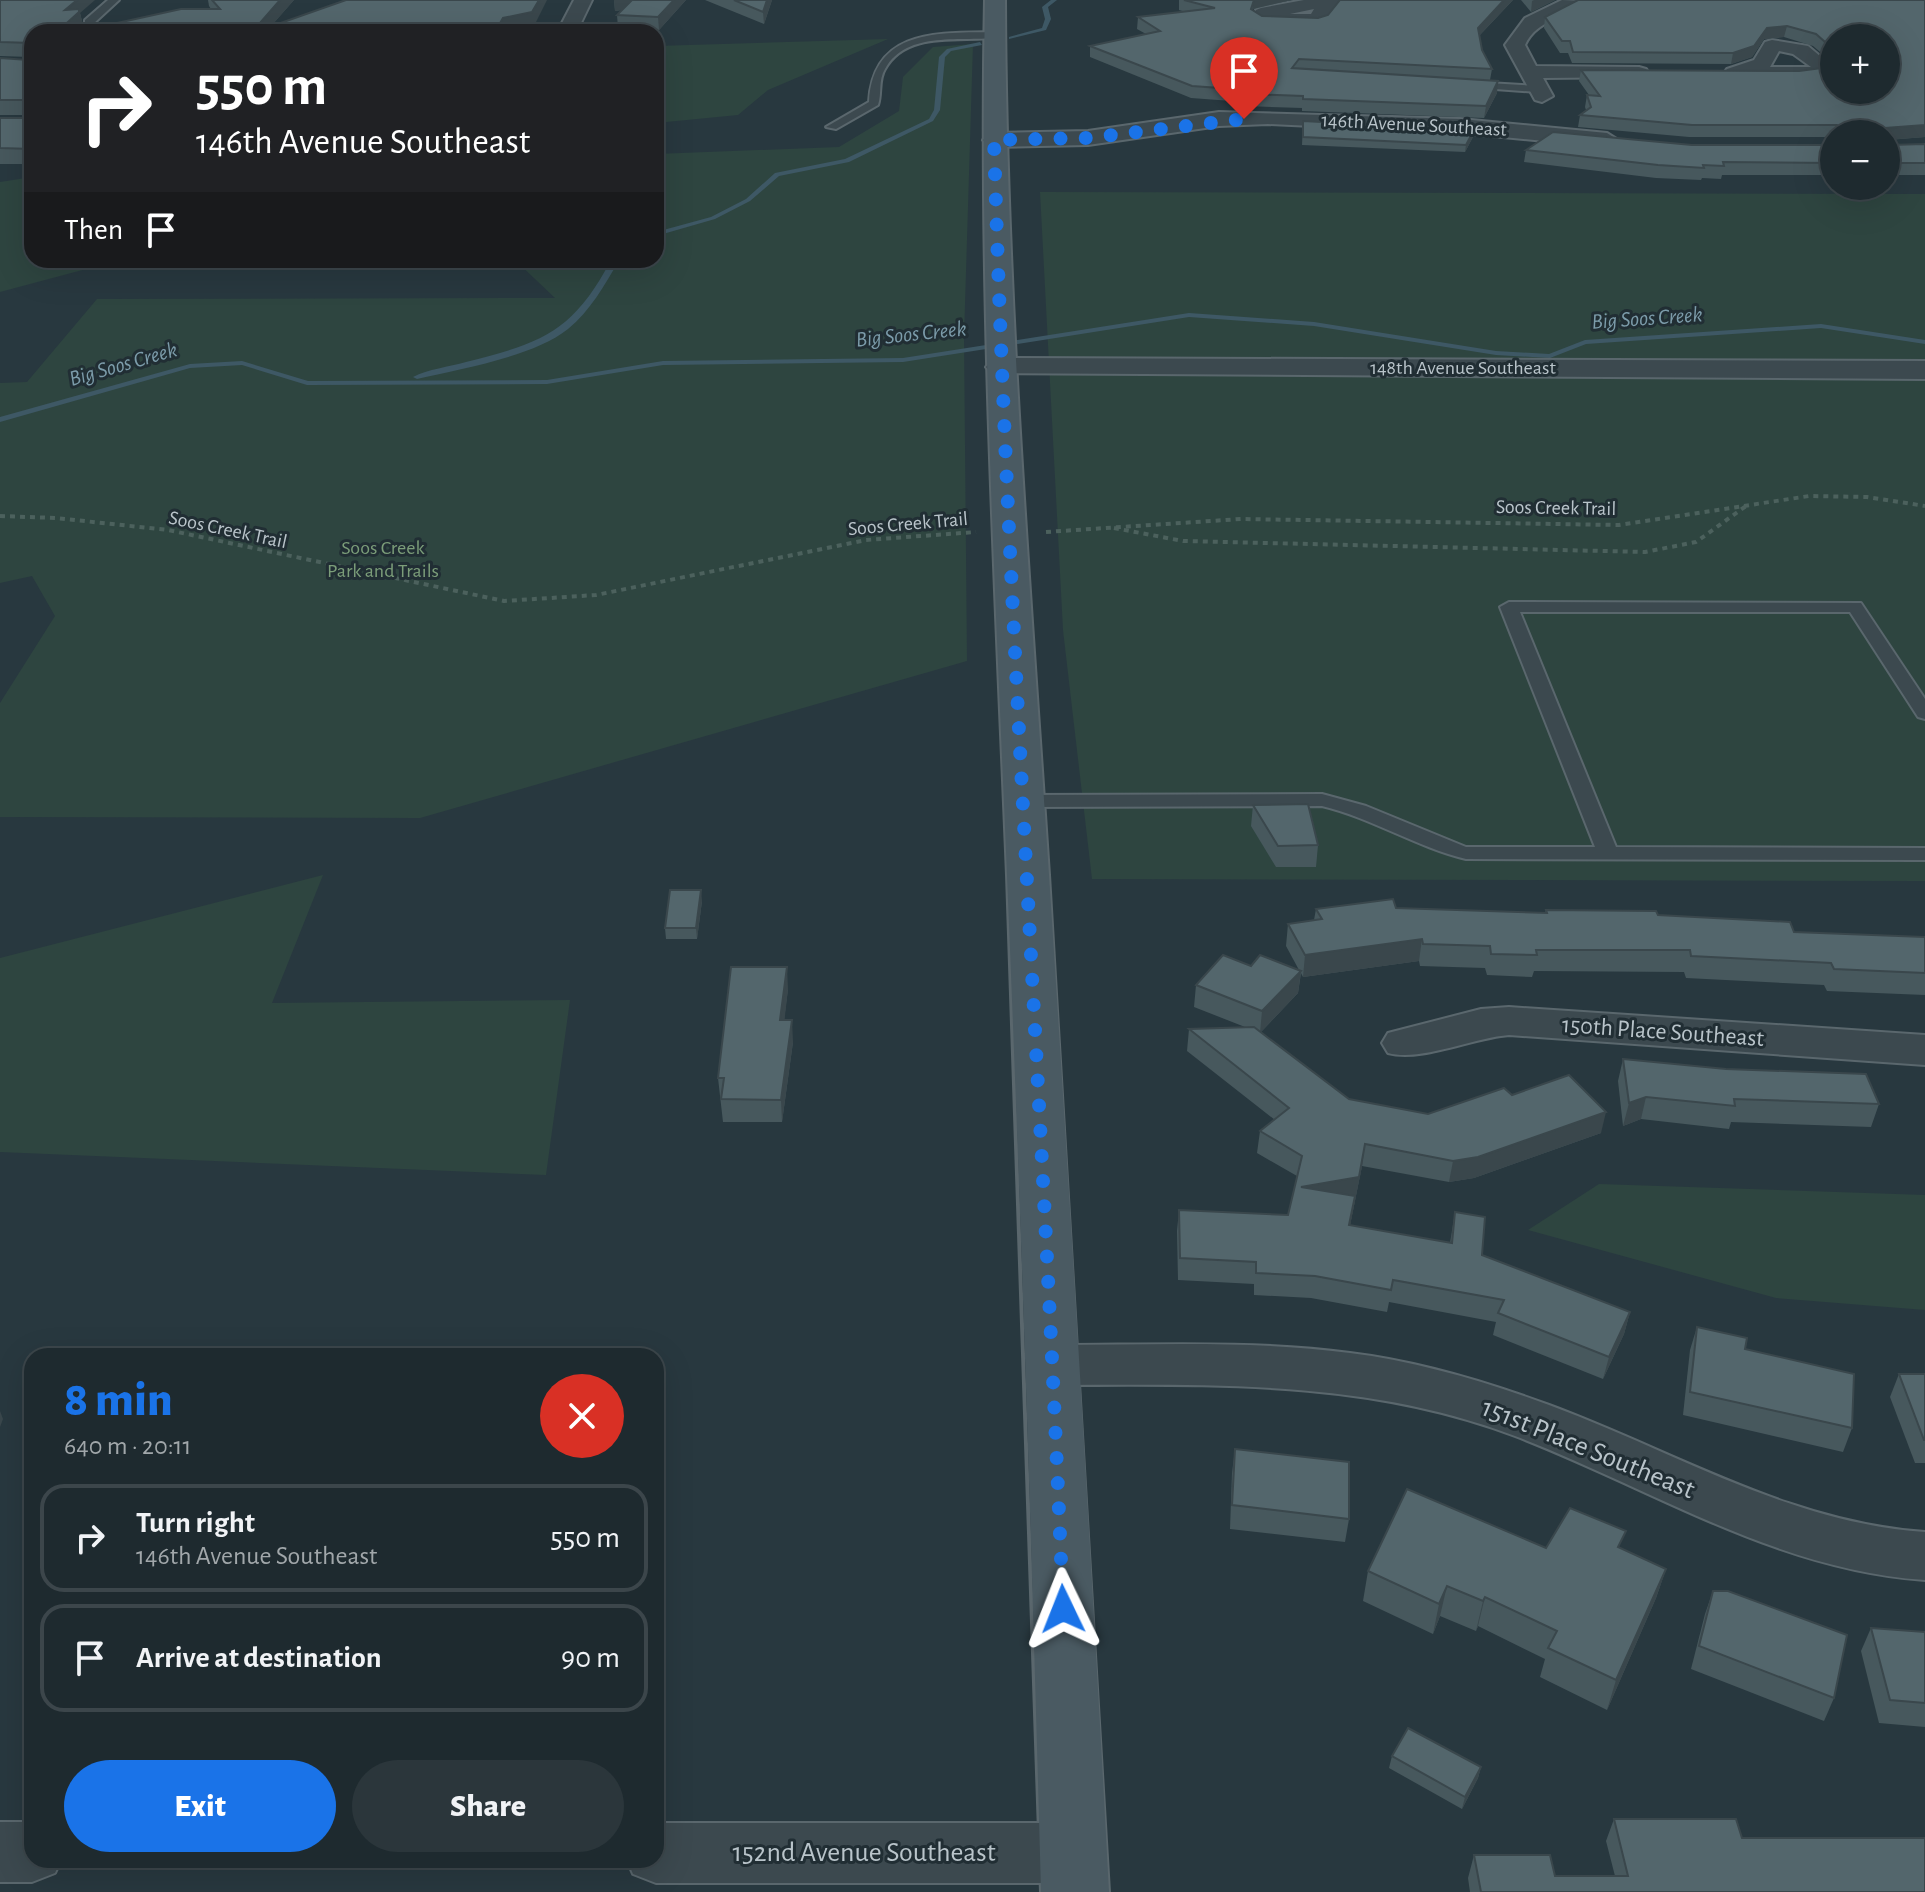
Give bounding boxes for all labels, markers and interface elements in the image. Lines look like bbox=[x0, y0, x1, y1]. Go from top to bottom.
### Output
map controls bbox=[1820, 24, 1900, 200]
button: + bbox=[1820, 24, 1900, 104]
pin bbox=[1210, 37, 1278, 119]
icon: arrive bbox=[1222, 49, 1266, 93]
icon: right bbox=[64, 56, 168, 160]
text: 550 m bbox=[196, 59, 327, 115]
street label: 146th Avenue Southeast bbox=[1321, 110, 1508, 140]
button: − bbox=[1820, 120, 1900, 200]
text: 146th Avenue Southeast bbox=[196, 124, 530, 160]
icon: arrive bbox=[139, 208, 183, 252]
text: Then bbox=[64, 215, 123, 245]
water label: Big Soos Creek bbox=[1591, 303, 1703, 333]
water label: Big Soos Creek bbox=[855, 317, 967, 351]
water label: Big Soos Creek bbox=[67, 338, 179, 390]
street label: 148th Avenue Southeast bbox=[1370, 358, 1556, 378]
street label: Soos Creek Trail bbox=[1496, 497, 1616, 519]
street label: Soos Creek Trail bbox=[167, 508, 289, 552]
street label: Soos Creek Trail bbox=[847, 509, 969, 539]
park label: Soos Creek Park and Trails bbox=[327, 538, 439, 581]
street label: 150th Place Southeast bbox=[1561, 1013, 1765, 1051]
button: close bbox=[540, 1374, 624, 1458]
text: 8 min bbox=[64, 1377, 173, 1425]
street label: 151st Place Southeast bbox=[1478, 1394, 1698, 1505]
text: 640 m · 20:11 bbox=[64, 1433, 191, 1459]
text: Turn right bbox=[136, 1508, 255, 1538]
icon: right bbox=[68, 1516, 112, 1560]
text: 550 m bbox=[550, 1523, 620, 1553]
text: 146th Avenue Southeast bbox=[136, 1543, 377, 1569]
position arrow bbox=[1021, 1567, 1105, 1651]
icon: arrive bbox=[68, 1636, 112, 1680]
text: Arrive at destination bbox=[136, 1643, 382, 1673]
text: 90 m bbox=[561, 1643, 620, 1673]
button: Exit bbox=[64, 1760, 336, 1852]
button: Share bbox=[352, 1760, 624, 1852]
street label: 152nd Avenue Southeast bbox=[732, 1839, 996, 1867]

